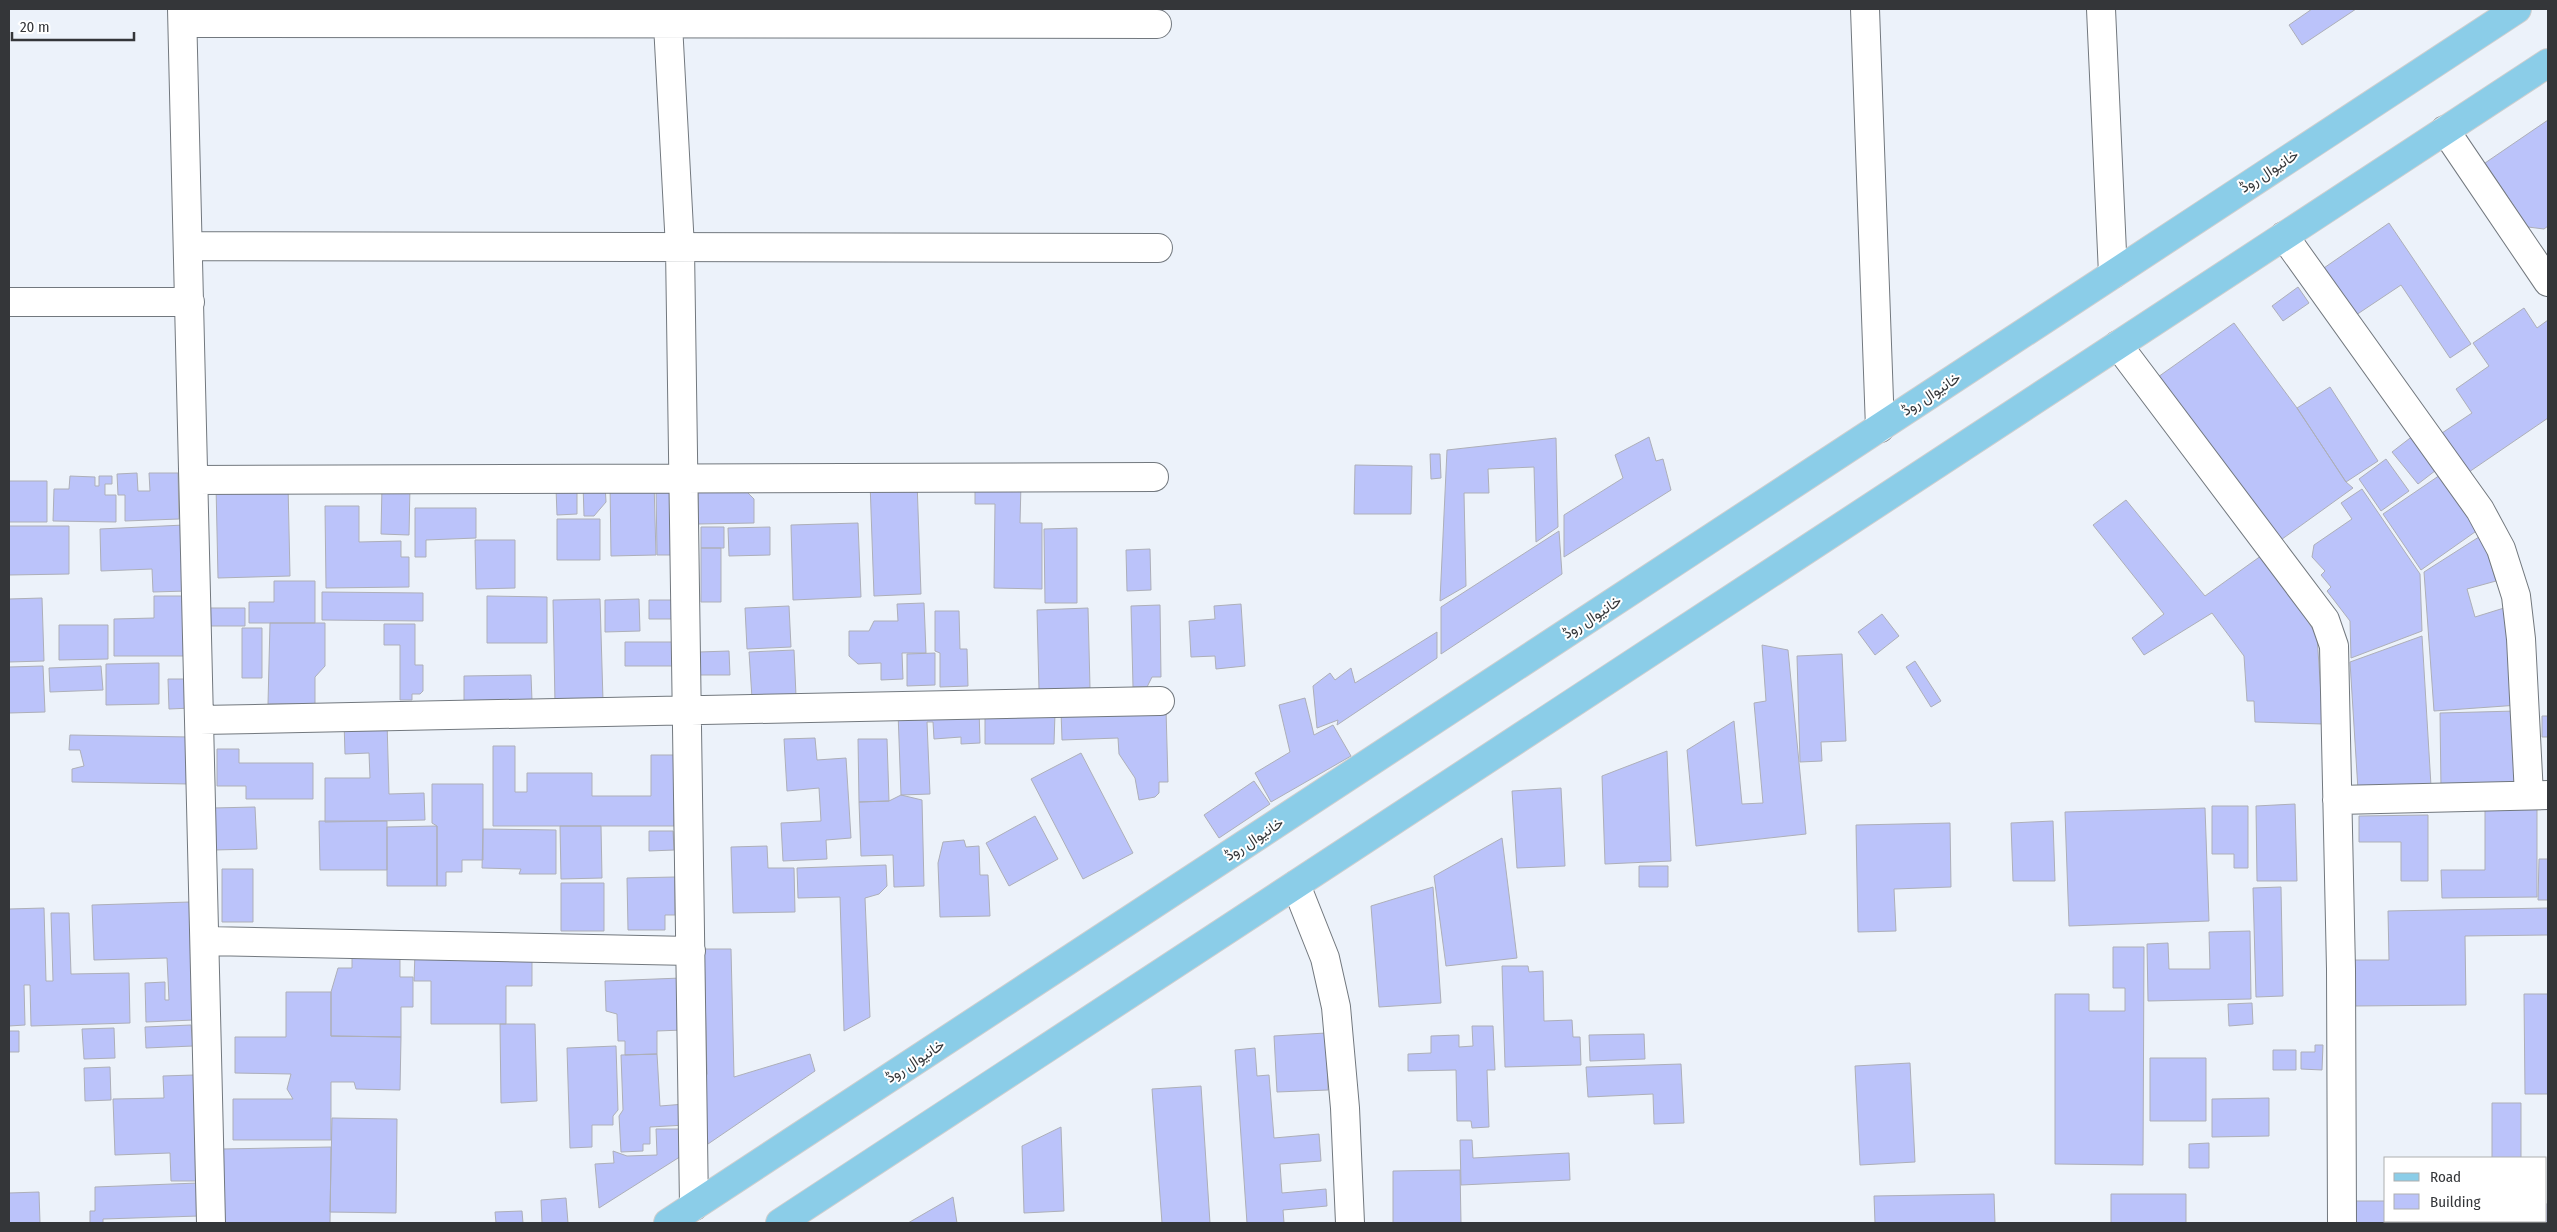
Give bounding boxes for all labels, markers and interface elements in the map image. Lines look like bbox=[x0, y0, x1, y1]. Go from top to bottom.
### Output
scale bar bbox=[12, 10, 135, 42]
text: 20 m bbox=[20, 18, 50, 36]
street label: خانیوال روڈ bbox=[2236, 145, 2302, 197]
street label: خانیوال روڈ bbox=[1898, 368, 1964, 420]
street label: خانیوال روڈ bbox=[1559, 591, 1625, 643]
street label: خانیوال روڈ bbox=[1221, 813, 1287, 865]
street label: خانیوال روڈ bbox=[882, 1035, 948, 1087]
legend bbox=[2384, 1157, 2547, 1222]
text: Road bbox=[2430, 1168, 2461, 1186]
text: Building bbox=[2430, 1193, 2481, 1211]

